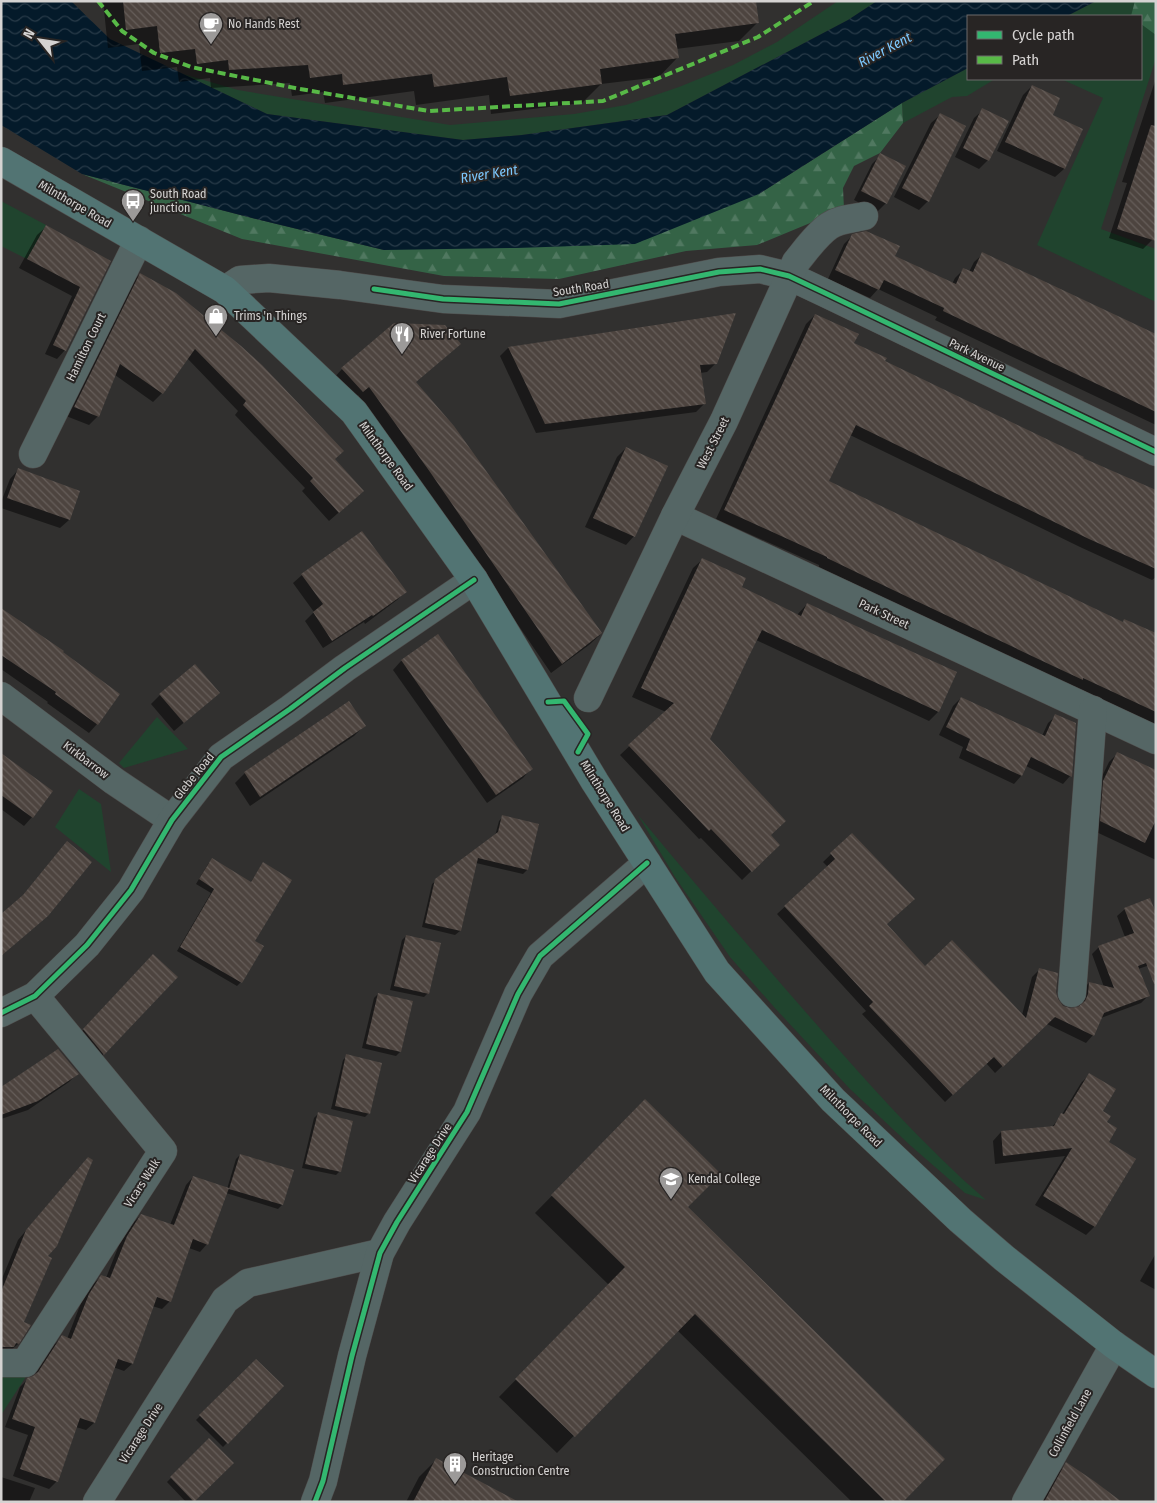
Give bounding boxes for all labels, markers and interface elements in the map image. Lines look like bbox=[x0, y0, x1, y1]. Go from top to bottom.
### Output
cafe icon: No Hands Rest bbox=[198, 11, 224, 45]
north arrow bbox=[15, 15, 65, 65]
legend bbox=[967, 15, 1142, 80]
place label: No Hands Rest bbox=[228, 17, 300, 31]
text: N bbox=[20, 26, 39, 42]
text: Cycle path bbox=[1012, 26, 1075, 44]
water label: River Kent bbox=[856, 29, 915, 71]
text: Path bbox=[1012, 51, 1039, 69]
water label: River Kent bbox=[459, 161, 519, 187]
street label: Milnthorpe Road bbox=[36, 177, 114, 231]
place label: South Road junction bbox=[149, 187, 207, 215]
bus stop icon: South Road junction bbox=[120, 188, 146, 222]
street label: South Road bbox=[552, 277, 610, 299]
shop icon: Trims 'n Things bbox=[203, 303, 229, 337]
place label: Trims 'n Things bbox=[234, 309, 307, 323]
street label: Hamilton Court bbox=[63, 310, 109, 383]
restaurant icon: River Fortune bbox=[389, 321, 415, 355]
place label: River Fortune bbox=[420, 327, 486, 341]
street label: Park Avenue bbox=[947, 336, 1007, 375]
street label: West Street bbox=[694, 415, 732, 471]
street label: Milnthorpe Road bbox=[356, 419, 416, 493]
street label: Park Street bbox=[857, 596, 911, 632]
street label: Kirkbarrow bbox=[60, 738, 112, 782]
street label: Glebe Road bbox=[171, 750, 217, 802]
street label: Milnthorpe Road bbox=[577, 758, 633, 834]
street label: Milnthorpe Road bbox=[817, 1082, 885, 1150]
street label: Vicarage Drive bbox=[405, 1120, 455, 1186]
street label: Vicars Walk bbox=[121, 1156, 163, 1210]
school or university icon: Kendal College bbox=[658, 1166, 684, 1200]
place label: Kendal College bbox=[688, 1172, 760, 1186]
street label: Collinfield Lane bbox=[1046, 1386, 1095, 1460]
street label: Vicarage Drive bbox=[116, 1400, 166, 1466]
place label: Heritage Construction Centre bbox=[472, 1450, 569, 1478]
building icon: Heritage Construction Centre bbox=[442, 1451, 468, 1485]

